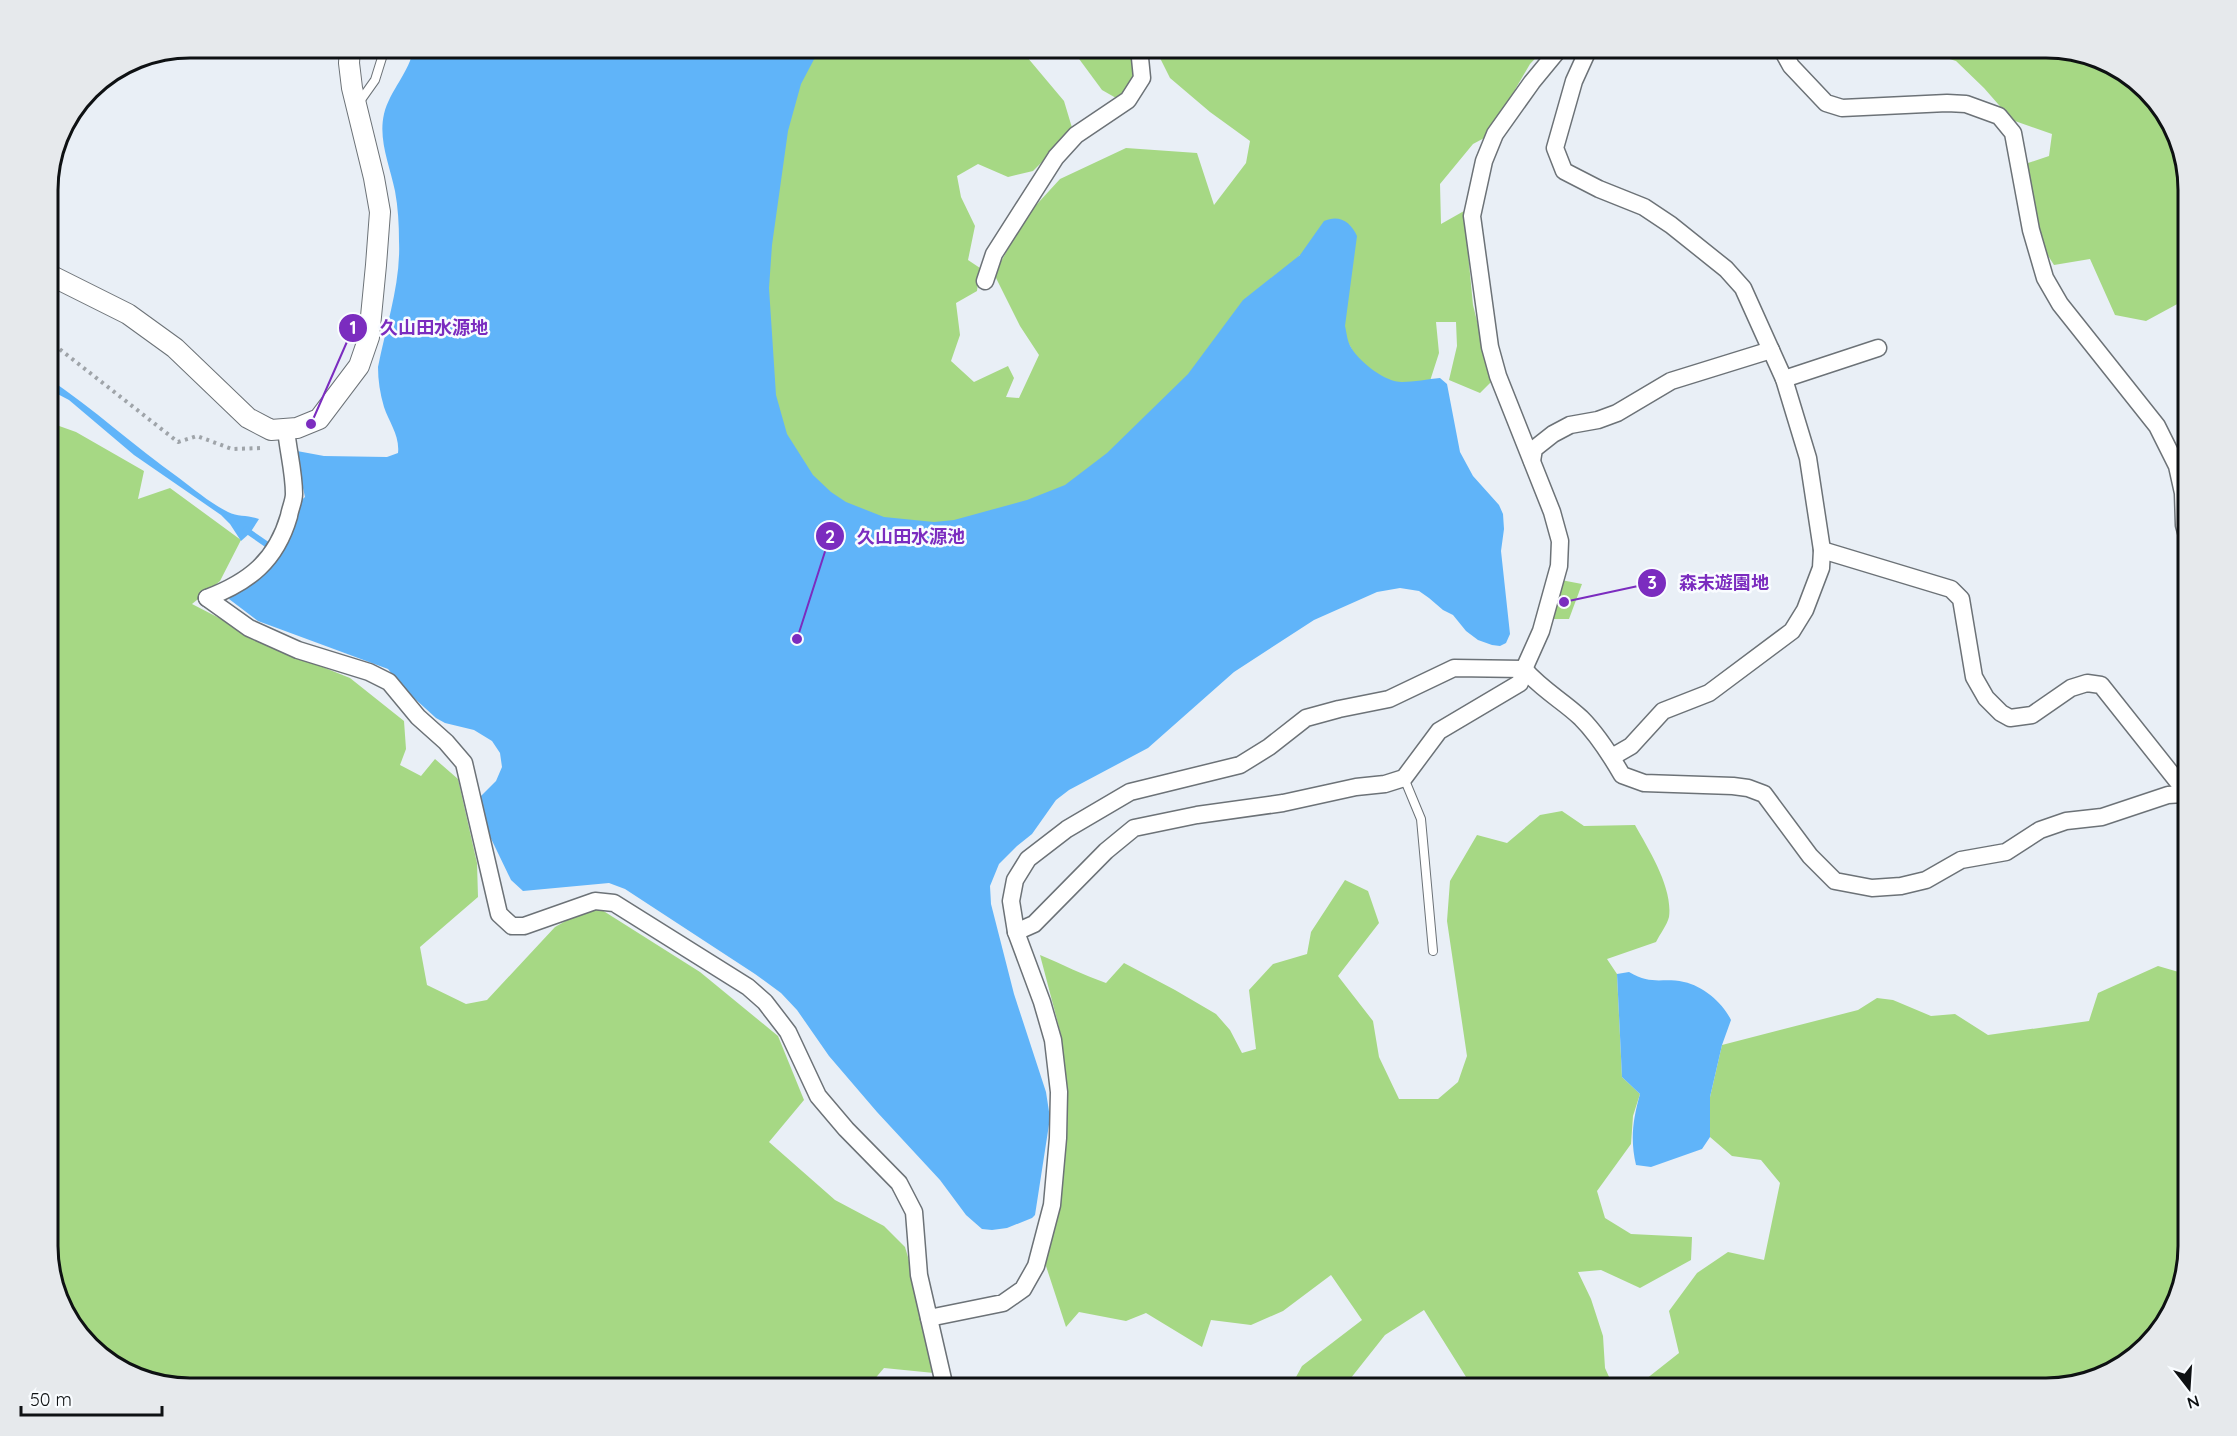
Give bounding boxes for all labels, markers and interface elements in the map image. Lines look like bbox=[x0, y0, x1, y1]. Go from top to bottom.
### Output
callout: 久山田水源地 bbox=[338, 310, 500, 346]
text: 1 bbox=[349, 316, 357, 339]
text: 久山田水源地 bbox=[380, 316, 488, 339]
callout: 久山田水源池 bbox=[815, 518, 977, 554]
text: 2 bbox=[825, 525, 835, 548]
text: 久山田水源池 bbox=[857, 525, 965, 548]
callout: 森末遊園地 bbox=[1637, 565, 1781, 601]
text: 3 bbox=[1647, 571, 1657, 594]
text: 森末遊園地 bbox=[1679, 571, 1769, 594]
north arrow bbox=[2159, 1358, 2219, 1418]
scale bar bbox=[21, 1379, 162, 1417]
text: 50 m bbox=[30, 1388, 72, 1411]
text: N bbox=[2185, 1391, 2202, 1414]

